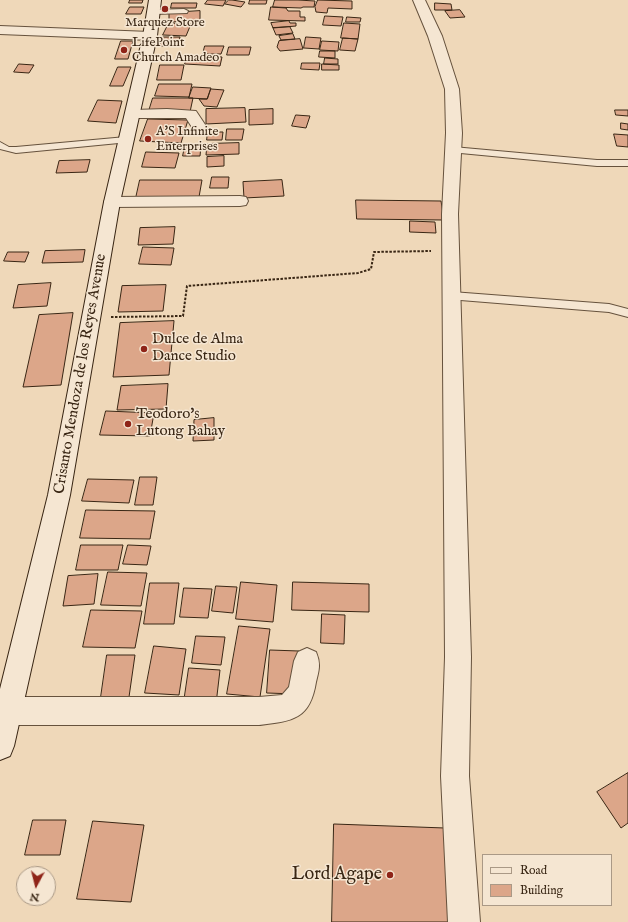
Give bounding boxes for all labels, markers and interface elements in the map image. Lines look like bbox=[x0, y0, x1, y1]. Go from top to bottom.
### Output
marker: Marquez Store bbox=[160, 4, 170, 14]
place label: Marquez Store bbox=[125, 15, 205, 31]
place label: LifePoint Church Amadeo bbox=[132, 35, 219, 66]
marker: LifePoint Church Amadeo bbox=[119, 45, 129, 55]
place label: A'S Infinite Enterprises bbox=[156, 124, 218, 155]
marker: A'S Infinite Enterprises bbox=[143, 134, 153, 144]
street label: Crisanto Mendoza de los Reyes Avenue bbox=[51, 253, 111, 495]
place label: Dulce de Alma Dance Studio bbox=[152, 331, 243, 366]
marker: Dulce de Alma Dance Studio bbox=[139, 344, 149, 354]
place label: Teodoro's Lutong Bahay bbox=[136, 406, 225, 441]
marker: Teodoro's Lutong Bahay bbox=[123, 419, 133, 429]
legend bbox=[482, 854, 612, 906]
text: Road bbox=[520, 863, 547, 878]
place label: Lord Agape bbox=[292, 864, 382, 886]
north arrow bbox=[16, 866, 56, 906]
marker: Lord Agape bbox=[385, 870, 395, 880]
text: Building bbox=[520, 883, 563, 898]
text: N bbox=[29, 889, 40, 904]

